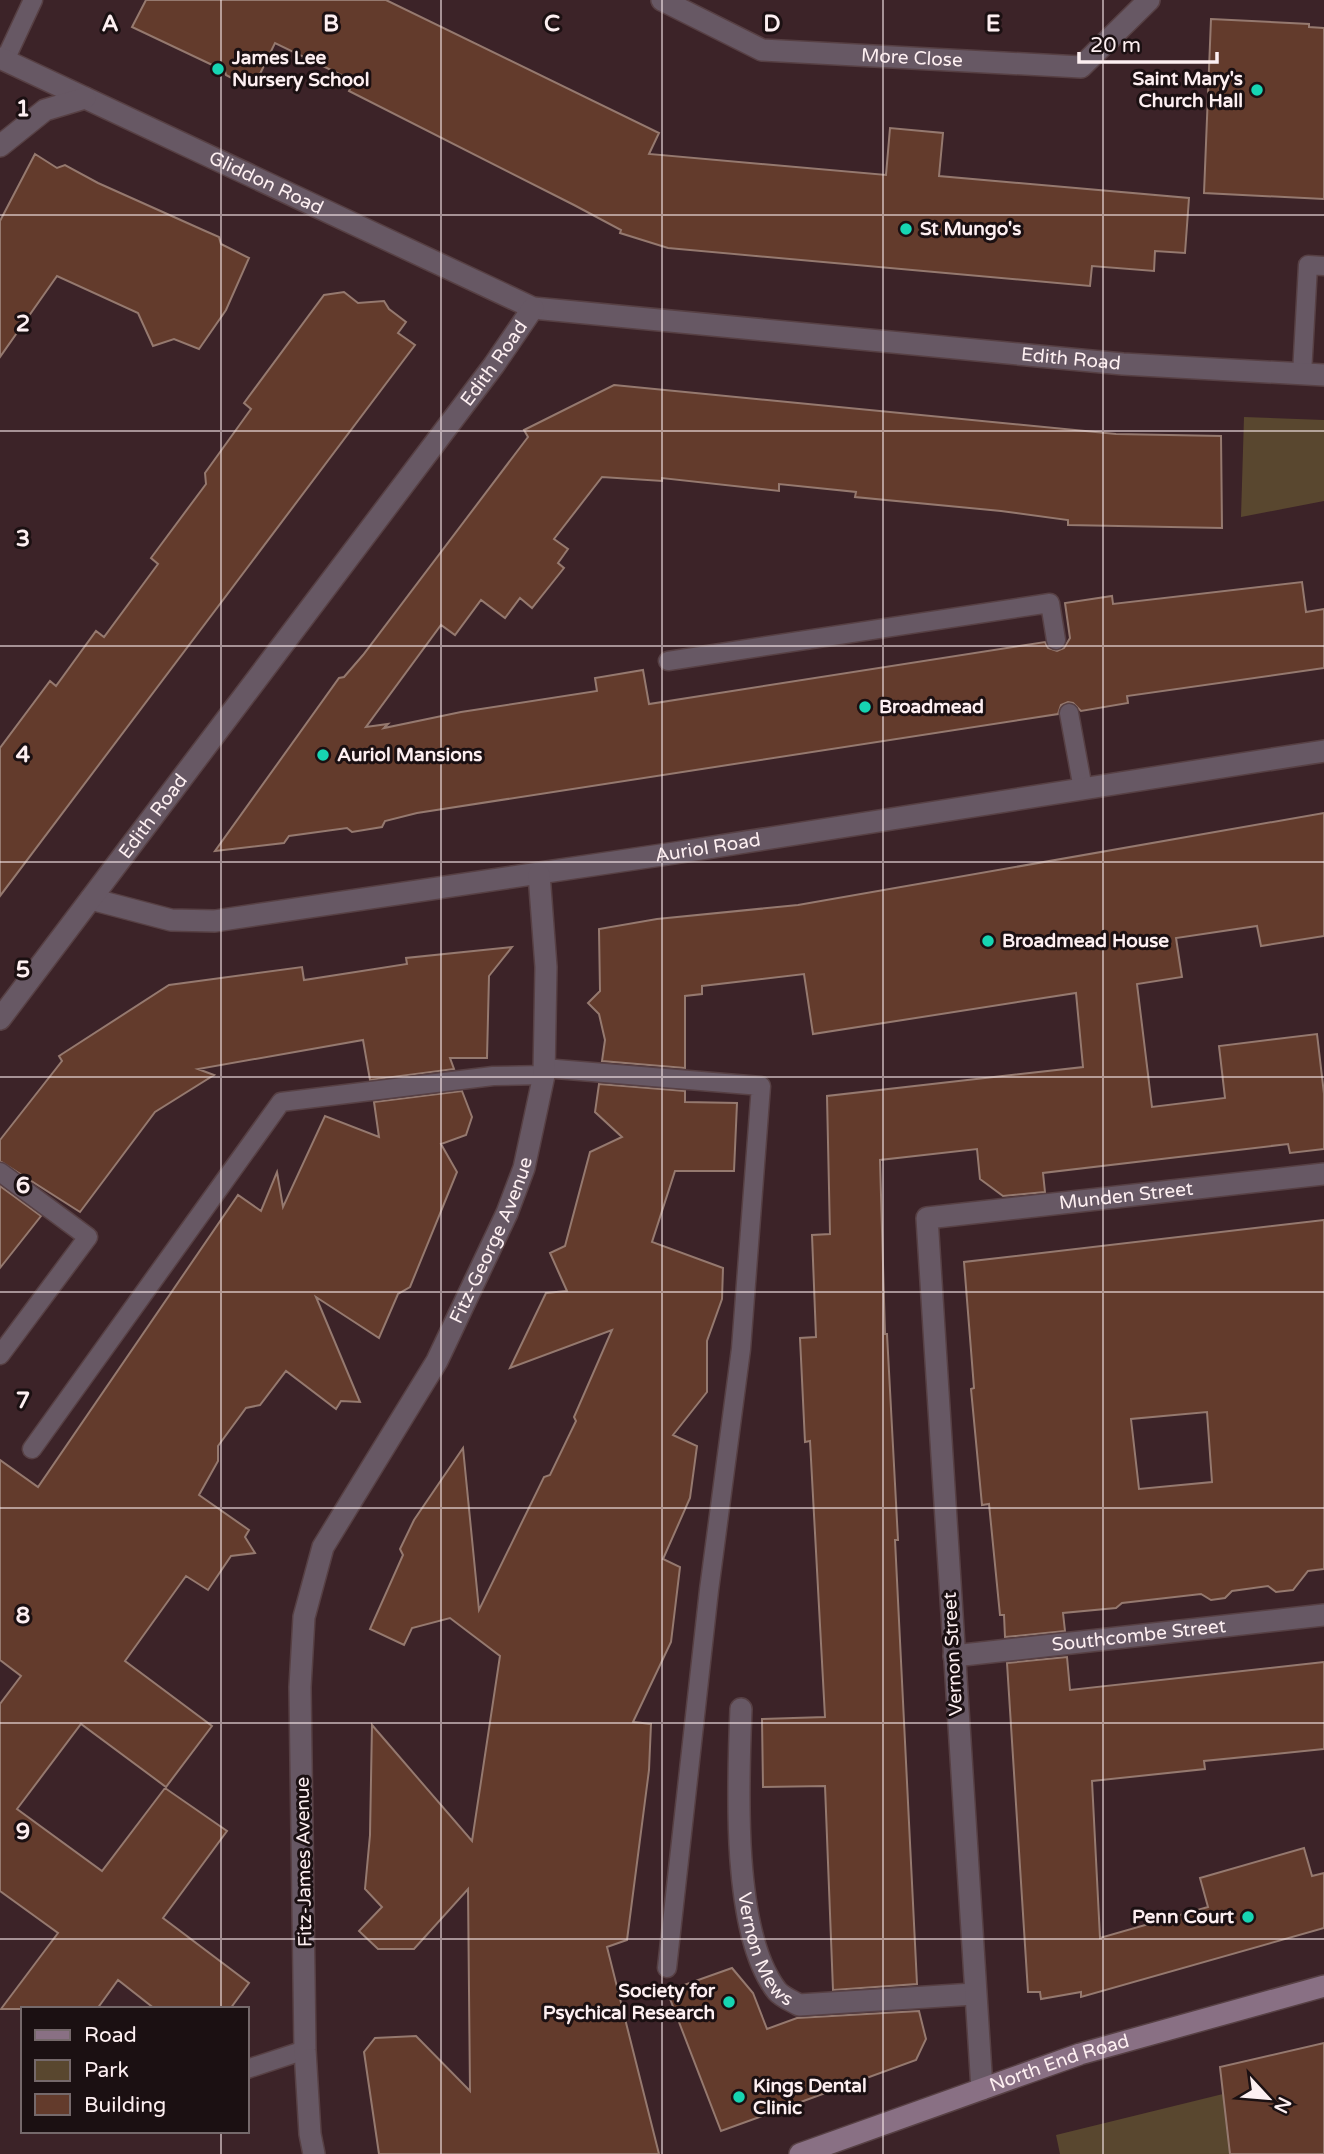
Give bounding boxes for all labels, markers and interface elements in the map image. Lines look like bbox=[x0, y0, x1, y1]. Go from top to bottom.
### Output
text: A bbox=[101, 10, 119, 38]
text: B bbox=[323, 10, 339, 38]
text: C bbox=[544, 10, 560, 38]
text: D bbox=[763, 10, 781, 38]
text: E bbox=[986, 10, 1000, 38]
scale bar bbox=[1079, 21, 1217, 65]
text: 20 m bbox=[1090, 33, 1141, 58]
street label: More Close bbox=[861, 44, 963, 72]
place label: James Lee Nursery School bbox=[231, 47, 369, 92]
marker: James Lee Nursery School bbox=[210, 61, 226, 77]
place label: Saint Mary's Church Hall bbox=[1132, 68, 1243, 112]
marker: Saint Mary's Church Hall bbox=[1249, 82, 1265, 98]
text: 1 bbox=[16, 95, 30, 123]
street label: Gliddon Road bbox=[205, 147, 327, 219]
place label: St Mungo's bbox=[920, 218, 1021, 241]
marker: St Mungo's bbox=[898, 221, 914, 237]
text: 2 bbox=[16, 310, 30, 338]
street label: Edith Road bbox=[456, 316, 532, 410]
street label: Edith Road bbox=[1020, 343, 1122, 375]
text: 3 bbox=[16, 525, 30, 553]
place label: Broadmead bbox=[879, 696, 984, 718]
marker: Broadmead bbox=[857, 699, 873, 715]
text: 4 bbox=[16, 741, 31, 769]
place label: Auriol Mansions bbox=[337, 744, 482, 766]
marker: Auriol Mansions bbox=[315, 747, 331, 763]
street label: Edith Road bbox=[114, 770, 192, 863]
street label: Auriol Road bbox=[654, 829, 762, 867]
place label: Broadmead House bbox=[1002, 930, 1169, 952]
marker: Broadmead House bbox=[980, 933, 996, 949]
text: 5 bbox=[16, 956, 30, 984]
street label: Fitz-George Avenue bbox=[445, 1155, 537, 1327]
text: 6 bbox=[16, 1172, 30, 1200]
street label: Munden Street bbox=[1058, 1178, 1194, 1214]
text: 7 bbox=[16, 1387, 30, 1415]
street label: Vernon Street bbox=[939, 1591, 967, 1717]
text: 8 bbox=[16, 1602, 30, 1630]
street label: Southcombe Street bbox=[1051, 1615, 1227, 1656]
street label: Fitz-James Avenue bbox=[292, 1777, 316, 1947]
text: 9 bbox=[16, 1818, 30, 1846]
street label: Vernon Mews bbox=[733, 1891, 797, 2011]
place label: Penn Court bbox=[1132, 1906, 1235, 1928]
marker: Penn Court bbox=[1240, 1909, 1256, 1925]
place label: Society for Psychical Research bbox=[543, 1980, 716, 2025]
marker: Society for Psychical Research bbox=[721, 1994, 737, 2010]
legend bbox=[21, 2007, 248, 2133]
text: Road bbox=[84, 2023, 137, 2048]
street label: North End Road bbox=[987, 2030, 1132, 2096]
text: Park bbox=[84, 2058, 129, 2083]
north arrow bbox=[1233, 2063, 1303, 2133]
place label: Kings Dental Clinic bbox=[753, 2075, 867, 2119]
marker: Kings Dental Clinic bbox=[731, 2089, 747, 2105]
text: Building bbox=[84, 2093, 166, 2118]
text: N bbox=[1269, 2093, 1296, 2117]

